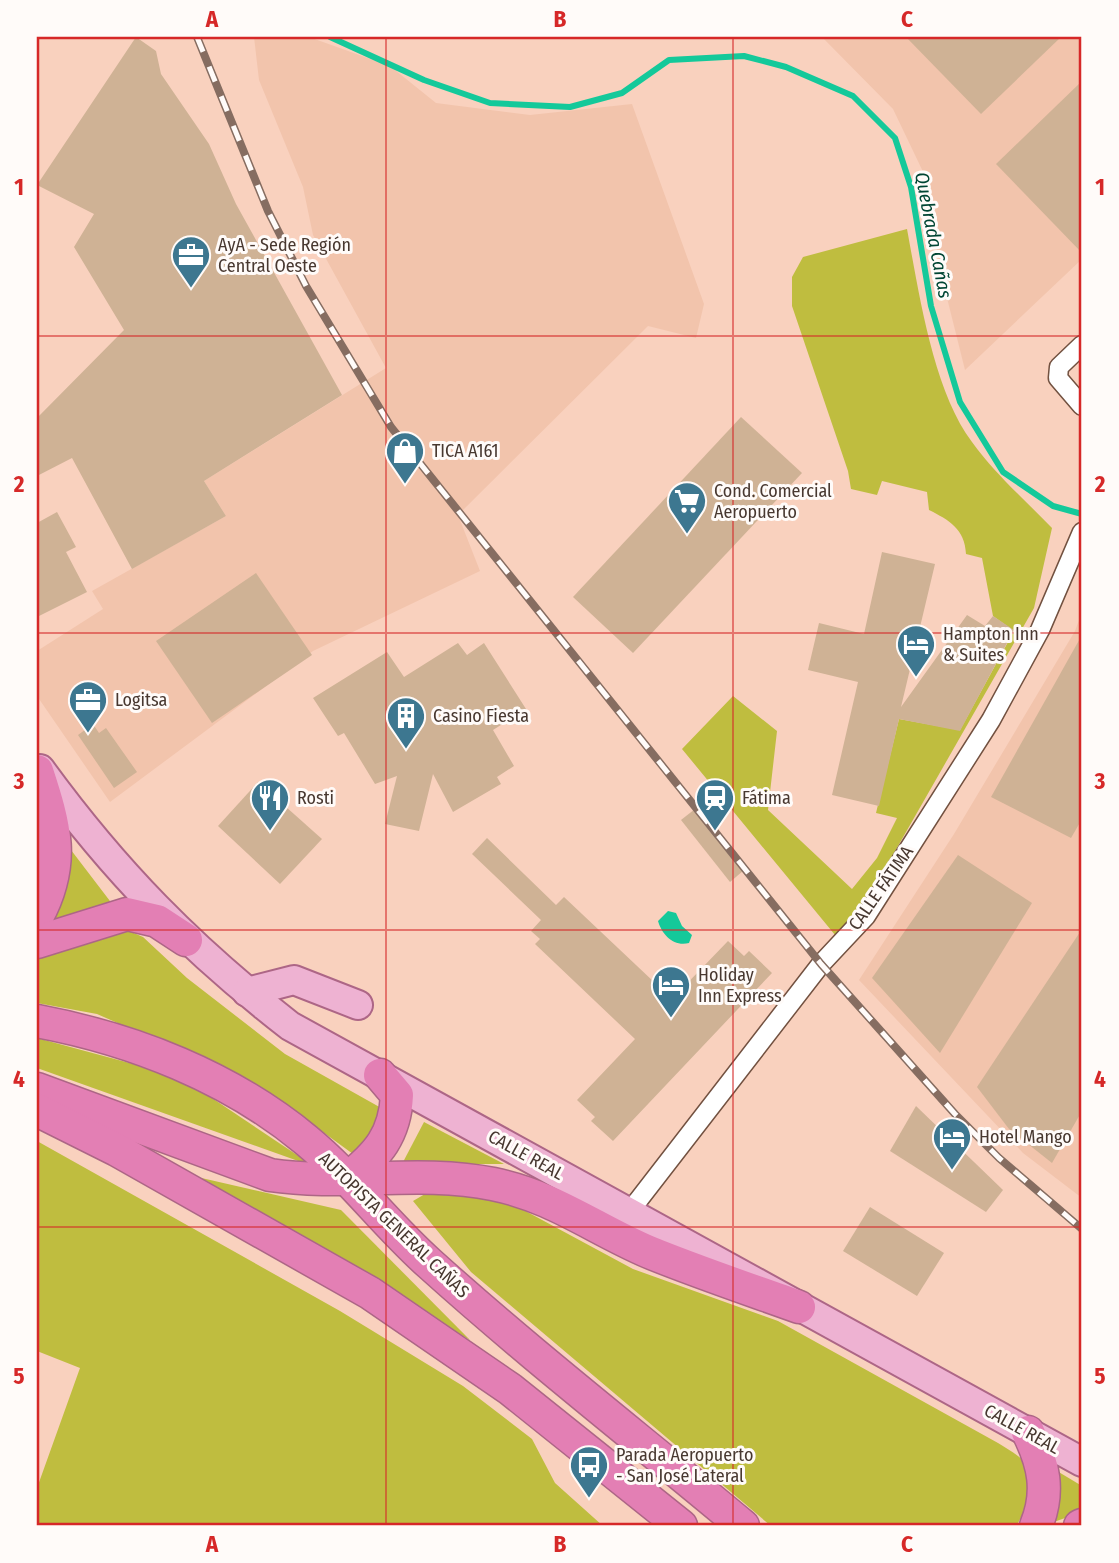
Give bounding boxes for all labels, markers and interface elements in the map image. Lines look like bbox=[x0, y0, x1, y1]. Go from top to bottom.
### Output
text: A bbox=[205, 5, 219, 33]
text: B bbox=[554, 5, 567, 33]
text: C bbox=[901, 5, 913, 33]
water label: Quebrada Cañas bbox=[910, 170, 957, 300]
text: 1 bbox=[14, 173, 24, 201]
text: 1 bbox=[1095, 173, 1105, 201]
office icon: AyA - Sede Región Central Oeste bbox=[170, 234, 212, 289]
place label: AyA - Sede Región Central Oeste bbox=[218, 234, 351, 277]
shop icon: TICA A161 bbox=[384, 430, 426, 485]
place label: TICA A161 bbox=[432, 440, 499, 462]
text: 2 bbox=[13, 470, 25, 498]
text: 2 bbox=[1094, 470, 1106, 498]
supermarket icon: Cond. Comercial Aeropuerto bbox=[666, 480, 708, 535]
place label: Cond. Comercial Aeropuerto bbox=[714, 480, 832, 523]
hotel icon: Hampton Inn & Suites bbox=[895, 623, 937, 678]
place label: Hampton Inn & Suites bbox=[943, 623, 1039, 666]
office icon: Logitsa bbox=[67, 679, 109, 734]
place label: Logitsa bbox=[115, 689, 167, 711]
building icon: Casino Fiesta bbox=[385, 695, 427, 750]
place label: Casino Fiesta bbox=[433, 705, 529, 727]
text: 3 bbox=[13, 767, 25, 795]
text: 3 bbox=[1094, 767, 1106, 795]
restaurant icon: Rosti bbox=[249, 777, 291, 832]
station icon: Fátima bbox=[694, 777, 736, 832]
place label: Rosti bbox=[297, 787, 334, 809]
place label: Fátima bbox=[742, 787, 791, 809]
street label: CALLE FÁTIMA bbox=[843, 841, 918, 934]
hotel icon: Holiday Inn Express bbox=[650, 964, 692, 1019]
place label: Holiday Inn Express bbox=[698, 964, 782, 1007]
text: 4 bbox=[13, 1065, 25, 1093]
text: 4 bbox=[1094, 1065, 1106, 1093]
hotel icon: Hotel Mango bbox=[931, 1116, 973, 1171]
street label: CALLE REAL bbox=[484, 1125, 568, 1185]
place label: Hotel Mango bbox=[979, 1126, 1072, 1148]
street label: AUTOPISTA GENERAL CAÑAS bbox=[314, 1148, 474, 1303]
text: 5 bbox=[13, 1362, 25, 1390]
text: 5 bbox=[1094, 1362, 1106, 1390]
street label: CALLE REAL bbox=[980, 1399, 1064, 1459]
bus stop icon: Parada Aeropuerto - San José Lateral bbox=[568, 1444, 610, 1499]
place label: Parada Aeropuerto - San José Lateral bbox=[616, 1444, 753, 1487]
text: A bbox=[205, 1530, 219, 1558]
text: B bbox=[554, 1530, 567, 1558]
text: C bbox=[901, 1530, 913, 1558]

